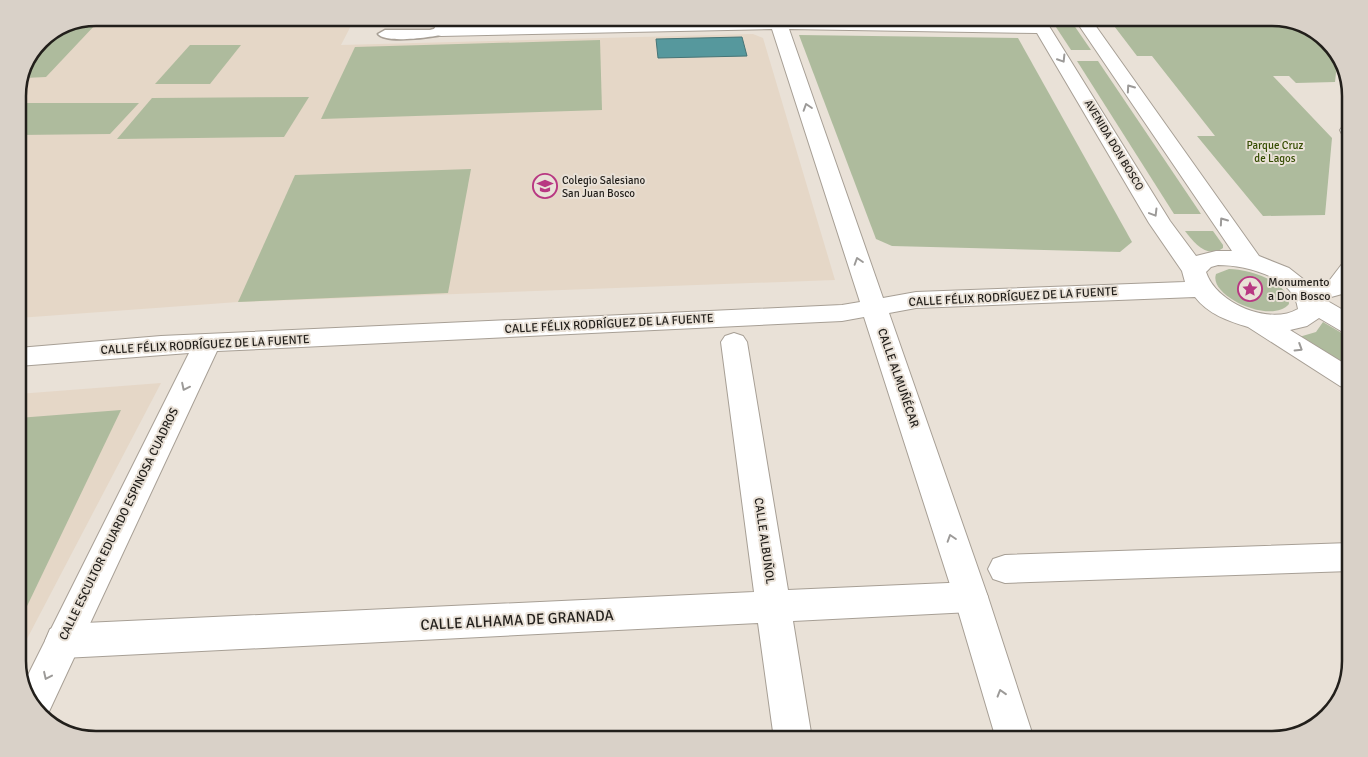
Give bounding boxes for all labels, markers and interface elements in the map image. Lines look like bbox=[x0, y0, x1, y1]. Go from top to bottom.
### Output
one-way arrow bbox=[1056, 53, 1066, 62]
one-way arrow bbox=[1127, 84, 1136, 94]
street label: AVENIDA DON BOSCO bbox=[1082, 97, 1146, 193]
one-way arrow bbox=[803, 103, 813, 111]
park label: Parque Cruz de Lagos bbox=[1247, 139, 1304, 165]
school or university icon: Colegio Salesiano San Juan Bosco bbox=[532, 173, 558, 199]
place label: Colegio Salesiano San Juan Bosco bbox=[562, 174, 646, 200]
one-way arrow bbox=[1148, 208, 1158, 217]
one-way arrow bbox=[1220, 217, 1229, 227]
one-way arrow bbox=[854, 257, 864, 266]
place label: Monumento a Don Bosco bbox=[1268, 275, 1331, 304]
place icon: Monumento a Don Bosco bbox=[1237, 276, 1263, 302]
street label: CALLE FÉLIX RODRÍGUEZ DE LA FUENTE bbox=[908, 284, 1118, 310]
street label: CALLE FÉLIX RODRÍGUEZ DE LA FUENTE bbox=[504, 311, 714, 337]
street label: CALLE ALMUÑÉCAR bbox=[874, 326, 922, 430]
street label: CALLE FÉLIX RODRÍGUEZ DE LA FUENTE bbox=[100, 332, 310, 358]
one-way arrow bbox=[1294, 341, 1303, 351]
one-way arrow bbox=[182, 382, 192, 391]
street label: CALLE ESCULTOR EDUARDO ESPINOSA CUADROS bbox=[56, 405, 182, 643]
street label: CALLE ALBUÑOL bbox=[751, 497, 777, 585]
one-way arrow bbox=[947, 534, 957, 543]
street label: CALLE ALHAMA DE GRANADA bbox=[420, 606, 614, 634]
one-way arrow bbox=[42, 671, 53, 680]
one-way arrow bbox=[996, 689, 1006, 698]

